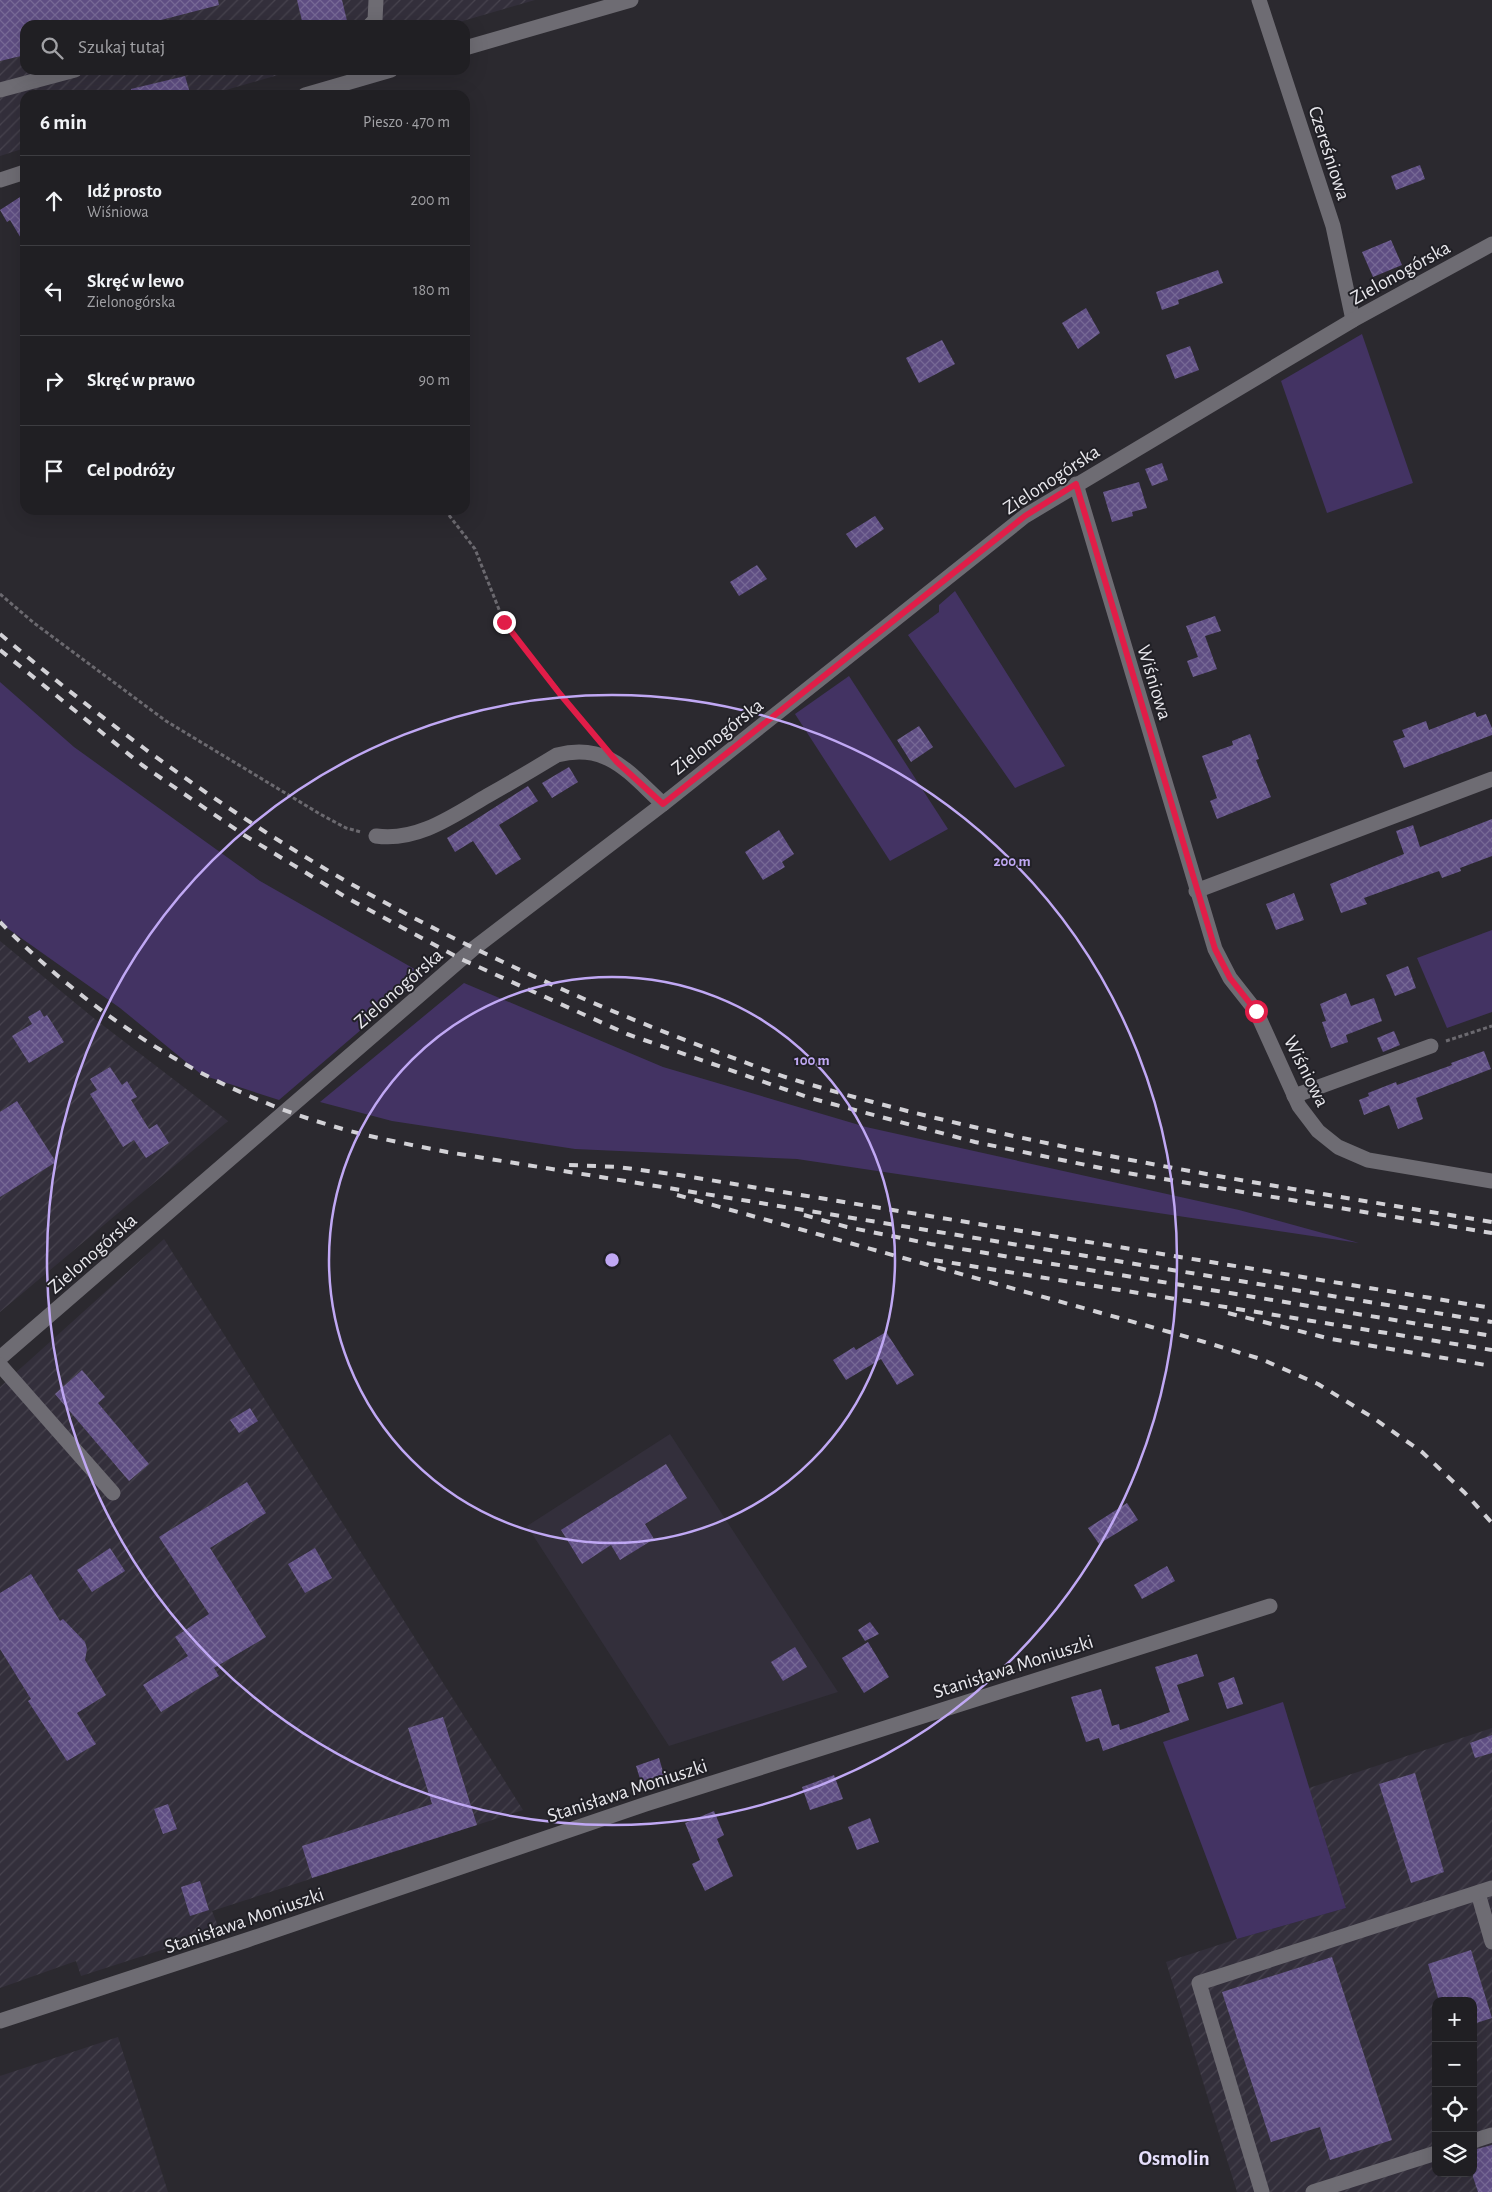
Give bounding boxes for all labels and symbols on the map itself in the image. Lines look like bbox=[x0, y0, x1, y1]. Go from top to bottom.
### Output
street label: Czereśniowa bbox=[1304, 104, 1354, 203]
street label: Zielonogórska bbox=[1347, 237, 1454, 308]
street label: Zielonogórska bbox=[1000, 441, 1103, 518]
route end bbox=[493, 611, 516, 634]
street label: Wiśniowa bbox=[1133, 642, 1175, 722]
street label: Zielonogórska bbox=[668, 695, 767, 779]
text: 200 m bbox=[993, 854, 1031, 869]
street label: Zielonogórska bbox=[350, 945, 447, 1033]
route start bbox=[1245, 1000, 1268, 1023]
street label: Wiśniowa bbox=[1280, 1033, 1333, 1110]
text: 100 m bbox=[794, 1053, 830, 1068]
street label: Zielonogórska bbox=[44, 1210, 141, 1298]
centre of rings bbox=[603, 1251, 621, 1269]
street label: Stanisława Moniuszki bbox=[931, 1632, 1096, 1702]
street label: Stanisława Moniuszki bbox=[545, 1756, 710, 1826]
street label: Stanisława Moniuszki bbox=[162, 1884, 327, 1958]
district label: Osmolin bbox=[1138, 2148, 1210, 2169]

